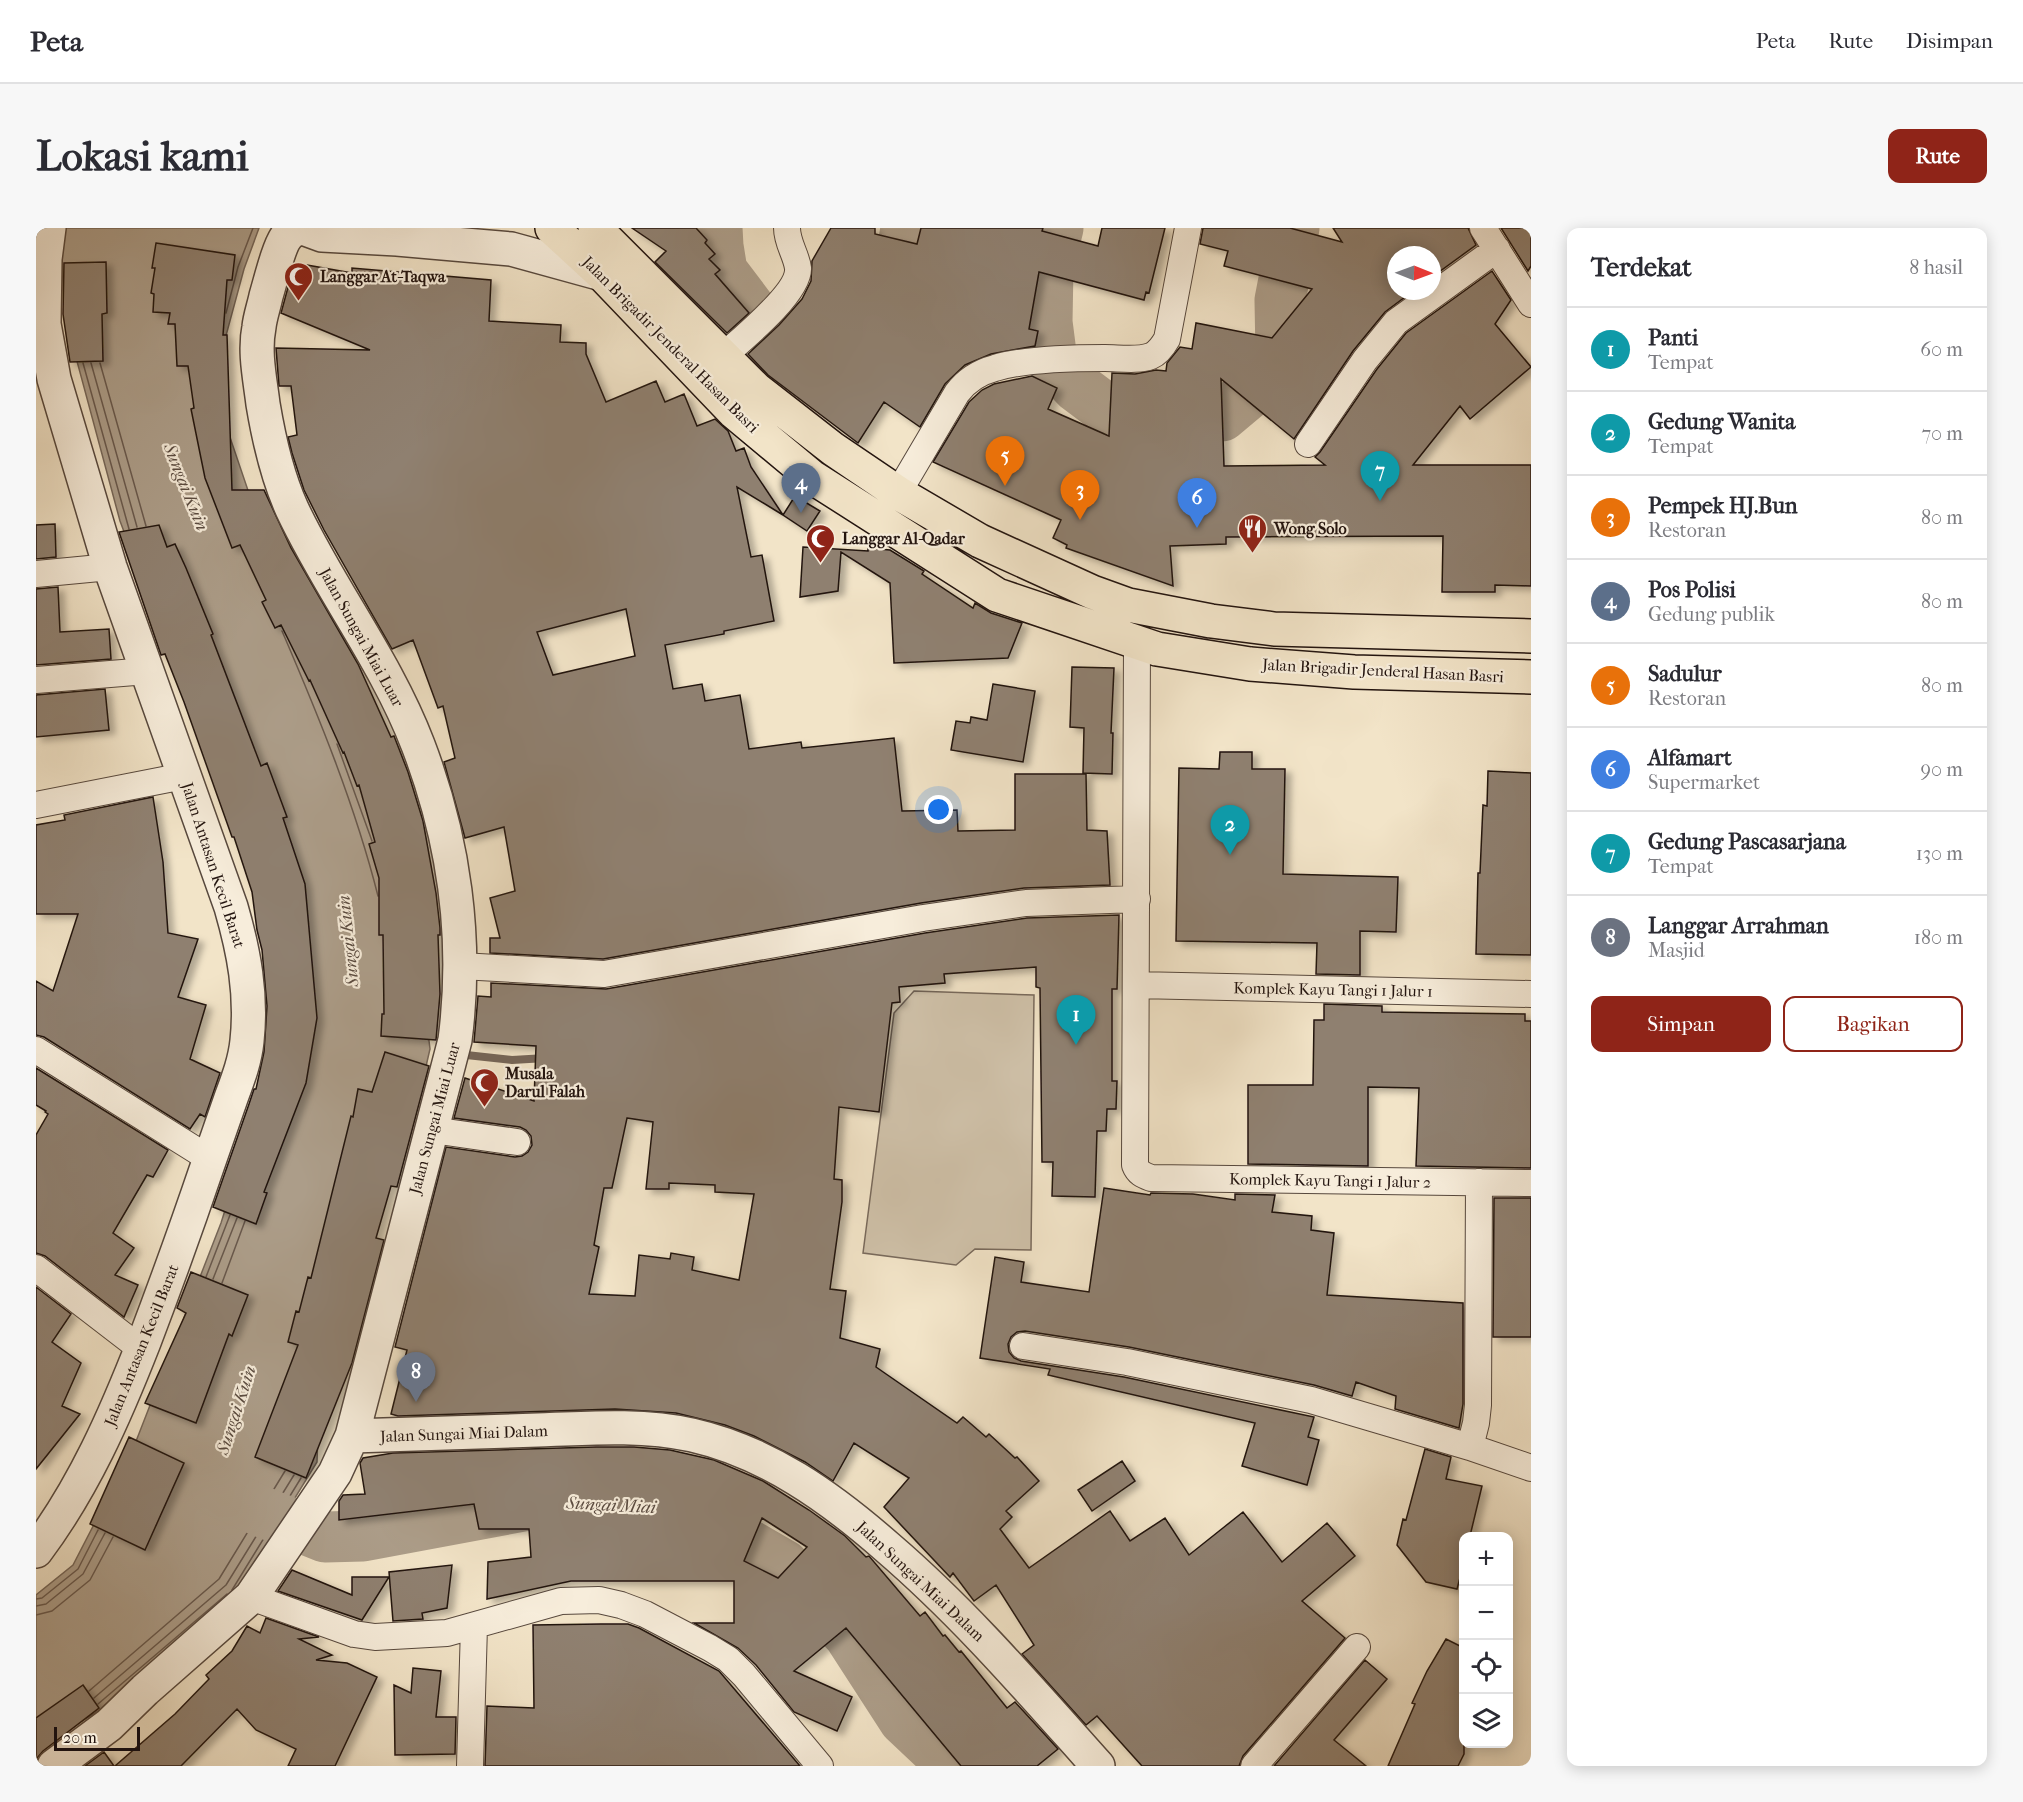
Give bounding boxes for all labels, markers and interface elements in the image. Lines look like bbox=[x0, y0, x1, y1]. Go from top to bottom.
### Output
text: Peta bbox=[30, 25, 83, 58]
text: Peta bbox=[1756, 29, 1795, 53]
text: Rute bbox=[1828, 29, 1873, 53]
text: Disimpan bbox=[1906, 29, 1993, 53]
button: Rute bbox=[1888, 129, 1987, 183]
text: Lokasi kami bbox=[36, 132, 249, 181]
north arrow bbox=[1387, 246, 1441, 300]
street label: Jalan Brigadir Jenderal Hasan Basri bbox=[577, 251, 763, 437]
text: Terdekat bbox=[1591, 252, 1692, 283]
text: 8 hasil bbox=[1909, 256, 1963, 279]
mosque icon: Langgar At-Taqwa bbox=[283, 260, 315, 302]
place label: Langgar At-Taqwa bbox=[320, 267, 446, 287]
text: Panti bbox=[1648, 325, 1698, 351]
text: 1 bbox=[1607, 338, 1614, 361]
text: 60 m bbox=[1920, 338, 1963, 361]
text: Tempat bbox=[1648, 351, 1714, 374]
text: Gedung Wanita bbox=[1648, 409, 1795, 435]
text: 2 bbox=[1605, 422, 1616, 445]
text: 70 m bbox=[1921, 422, 1963, 445]
text: Tempat bbox=[1648, 435, 1714, 458]
pin: 5 bbox=[986, 436, 1024, 486]
water label: Sungai Kuin bbox=[158, 440, 213, 534]
pin: 7 bbox=[1360, 452, 1400, 501]
pin: 4 bbox=[782, 464, 820, 513]
pin: 3 bbox=[1060, 470, 1100, 520]
pin: 6 bbox=[1178, 478, 1216, 528]
text: Pempek HJ.Bun bbox=[1648, 493, 1798, 519]
text: 3 bbox=[1606, 506, 1615, 529]
text: 80 m bbox=[1921, 506, 1963, 529]
restaurant icon: Wong Solo bbox=[1237, 512, 1269, 554]
place label: Wong Solo bbox=[1273, 519, 1347, 539]
text: Restoran bbox=[1648, 519, 1726, 542]
mosque icon: Langgar Al-Qadar bbox=[805, 522, 837, 564]
place label: Langgar Al-Qadar bbox=[842, 529, 966, 549]
street label: Jalan Sungai Miai Luar bbox=[314, 563, 408, 710]
text: Pos Polisi bbox=[1648, 577, 1736, 603]
text: 4 bbox=[1605, 590, 1616, 613]
text: 80 m bbox=[1921, 590, 1963, 613]
text: Gedung publik bbox=[1648, 603, 1775, 626]
street label: Jalan Brigadir Jenderal Hasan Basri bbox=[1260, 655, 1505, 686]
text: Sadulur bbox=[1648, 661, 1722, 687]
text: 5 bbox=[1606, 674, 1615, 697]
text: 80 m bbox=[1921, 674, 1963, 697]
text: Restoran bbox=[1648, 687, 1726, 710]
text: Alfamart bbox=[1648, 745, 1732, 771]
text: 6 bbox=[1605, 758, 1616, 781]
text: 90 m bbox=[1921, 758, 1963, 781]
text: Supermarket bbox=[1648, 771, 1760, 794]
street label: Jalan Antasan Kecil Barat bbox=[177, 778, 249, 951]
your location bbox=[924, 795, 953, 824]
pin: 2 bbox=[1210, 806, 1250, 855]
text: Gedung Pascasarjana bbox=[1648, 829, 1846, 855]
text: 7 bbox=[1606, 842, 1615, 865]
text: 130 m bbox=[1916, 842, 1963, 865]
text: Tempat bbox=[1648, 855, 1714, 878]
water label: Sungai Kuin bbox=[333, 894, 364, 989]
text: Langgar Arrahman bbox=[1648, 913, 1829, 939]
text: 8 bbox=[1605, 926, 1616, 949]
text: 180 m bbox=[1914, 926, 1963, 949]
text: Masjid bbox=[1648, 939, 1705, 962]
street label: Komplek Kayu Tangi 1 Jalur 1 bbox=[1233, 978, 1433, 1001]
pin: 1 bbox=[1056, 996, 1096, 1045]
button: Simpan bbox=[1591, 996, 1771, 1052]
button: Bagikan bbox=[1783, 996, 1963, 1052]
street label: Jalan Sungai Miai Luar bbox=[405, 1040, 464, 1198]
place label: Musala Darul Falah bbox=[504, 1064, 586, 1101]
mosque icon: Musala Darul Falah bbox=[468, 1066, 500, 1108]
street label: Komplek Kayu Tangi 1 Jalur 2 bbox=[1229, 1169, 1431, 1192]
street label: Jalan Antasan Kecil Barat bbox=[100, 1261, 183, 1431]
pin: 8 bbox=[396, 1352, 436, 1402]
water label: Sungai Kuin bbox=[212, 1363, 261, 1458]
street label: Jalan Sungai Miai Dalam bbox=[378, 1421, 549, 1446]
water label: Sungai Miai bbox=[565, 1493, 658, 1518]
street label: Jalan Sungai Miai Dalam bbox=[851, 1516, 989, 1646]
map controls bbox=[1459, 1532, 1513, 1748]
button: + bbox=[1459, 1532, 1513, 1586]
button: − bbox=[1459, 1586, 1513, 1640]
button: locate bbox=[1459, 1640, 1513, 1694]
button: layers bbox=[1459, 1694, 1513, 1748]
scale bar bbox=[54, 1724, 140, 1752]
text: 20 m bbox=[63, 1728, 97, 1747]

